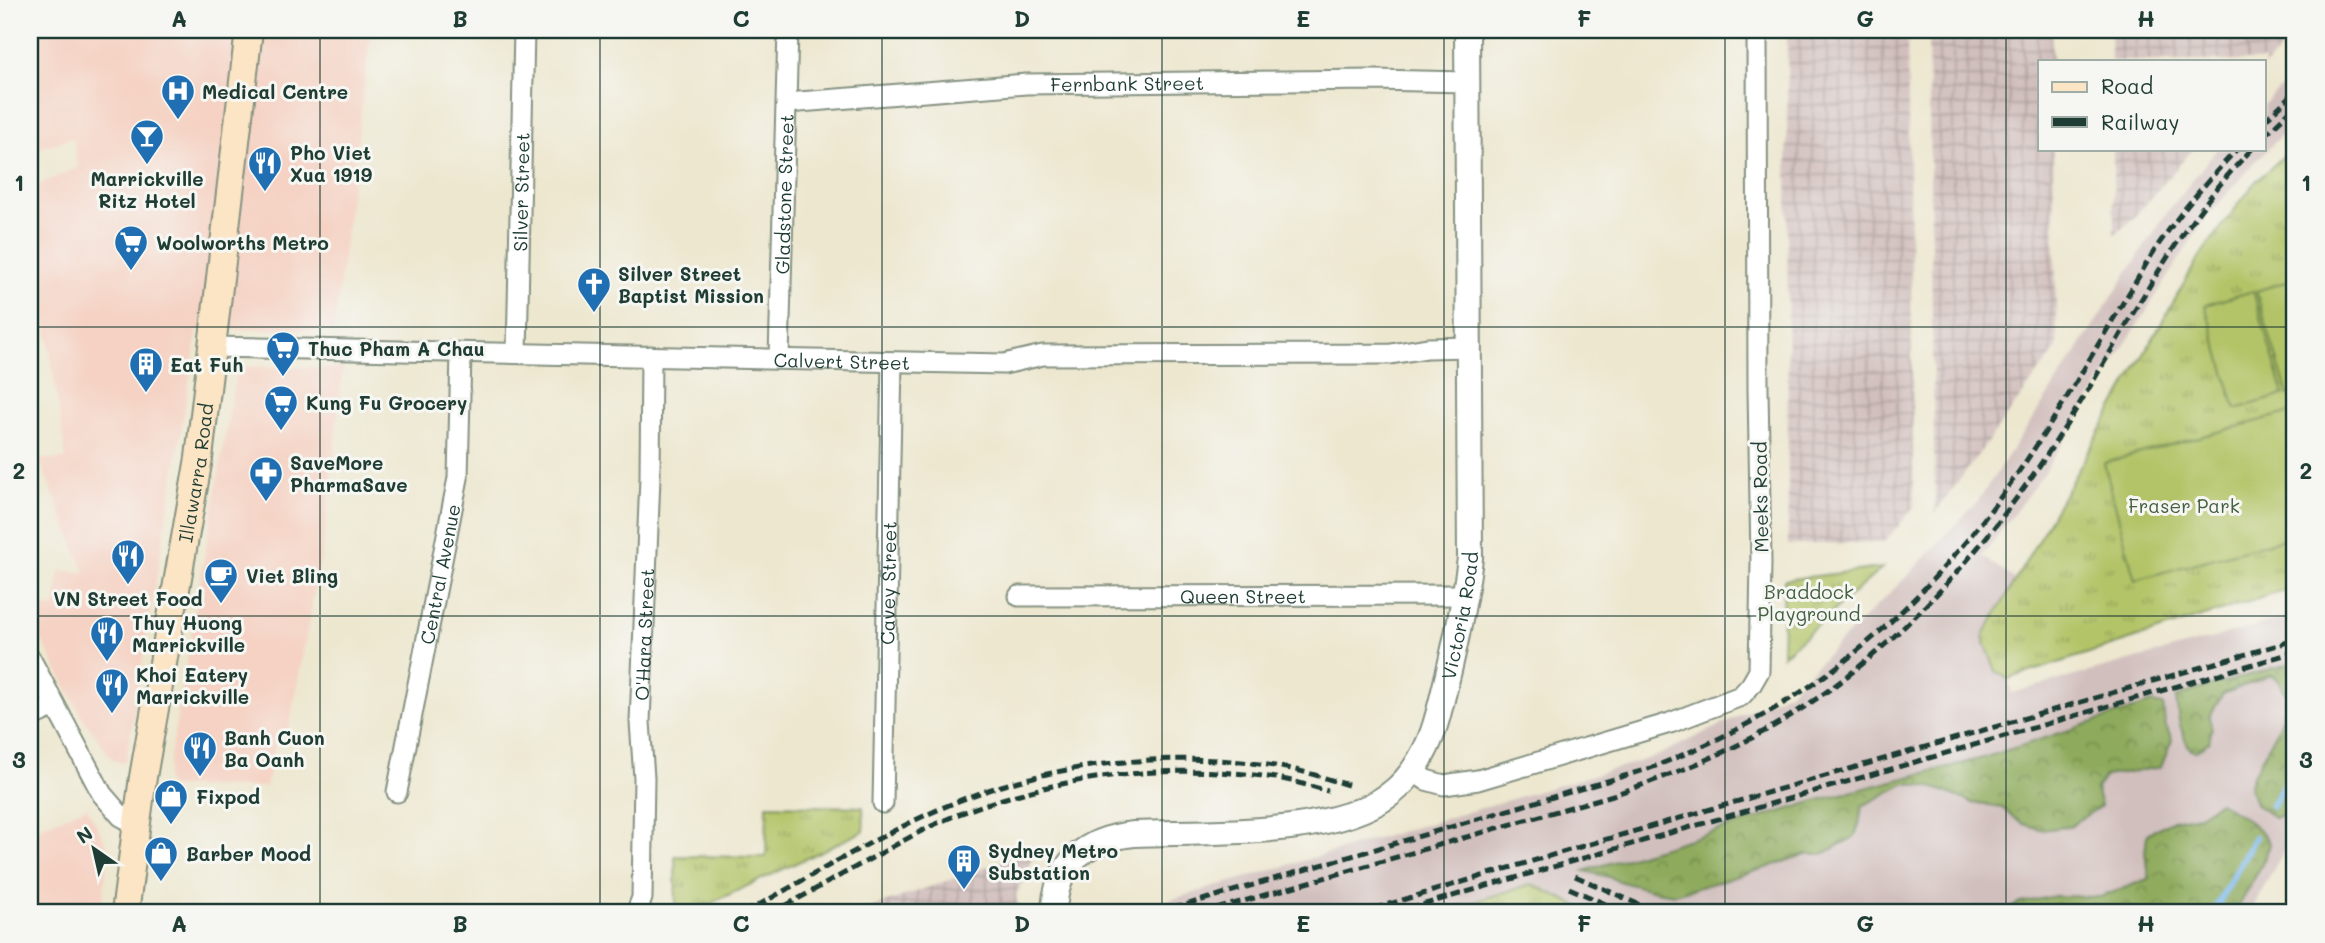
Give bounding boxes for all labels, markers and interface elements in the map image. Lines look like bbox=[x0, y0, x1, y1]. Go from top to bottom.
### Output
text: A bbox=[171, 3, 187, 33]
text: B bbox=[452, 3, 468, 33]
text: C bbox=[732, 3, 750, 33]
text: D bbox=[1014, 3, 1030, 33]
text: E bbox=[1296, 3, 1310, 33]
text: F bbox=[1577, 3, 1591, 33]
text: G bbox=[1856, 3, 1874, 33]
text: H bbox=[2137, 3, 2155, 33]
legend bbox=[2038, 60, 2266, 150]
street label: Fernbank Street bbox=[1050, 69, 1204, 96]
hospital icon: Medical Centre bbox=[159, 72, 197, 121]
text: Road bbox=[2101, 72, 2153, 99]
place label: Medical Centre bbox=[202, 79, 348, 104]
text: Railway bbox=[2101, 108, 2180, 135]
street label: Gladstone Street bbox=[769, 113, 798, 275]
bar icon: Marrickville Ritz Hotel bbox=[128, 117, 166, 166]
street label: Silver Street bbox=[507, 132, 534, 252]
place label: Pho Viet Xua 1919 bbox=[290, 140, 373, 187]
restaurant icon: Pho Viet Xua 1919 bbox=[246, 144, 284, 193]
place label: Marrickville Ritz Hotel bbox=[90, 166, 204, 213]
text: 1 bbox=[14, 167, 24, 197]
text: 1 bbox=[2301, 167, 2311, 197]
supermarket icon: Woolworths Metro bbox=[112, 223, 150, 272]
place label: Woolworths Metro bbox=[156, 230, 329, 255]
place label: Silver Street Baptist Mission bbox=[618, 261, 764, 308]
church icon: Silver Street Baptist Mission bbox=[575, 265, 613, 314]
supermarket icon: Thuc Pham A Chau bbox=[264, 329, 302, 378]
place label: Thuc Pham A Chau bbox=[308, 336, 485, 361]
building icon: Eat Fuh bbox=[127, 345, 165, 394]
street label: Calvert Street bbox=[773, 347, 910, 374]
place label: Eat Fuh bbox=[170, 352, 243, 377]
supermarket icon: Kung Fu Grocery bbox=[262, 383, 300, 432]
place label: Kung Fu Grocery bbox=[306, 390, 467, 415]
street label: Illawarra Road bbox=[172, 402, 218, 544]
street label: Meeks Road bbox=[1747, 441, 1773, 553]
place label: SaveMore PharmaSave bbox=[290, 450, 408, 497]
pharmacy icon: SaveMore PharmaSave bbox=[247, 454, 285, 503]
text: 2 bbox=[13, 455, 25, 485]
text: 2 bbox=[2300, 455, 2312, 485]
park label: Fraser Park bbox=[2128, 493, 2240, 518]
street label: Central Avenue bbox=[413, 502, 465, 646]
street label: Cavey Street bbox=[874, 521, 901, 645]
restaurant icon: VN Street Food bbox=[109, 537, 147, 586]
street label: Victoria Road bbox=[1435, 552, 1483, 682]
cafe icon: Viet Bling bbox=[202, 556, 240, 605]
place label: Viet Bling bbox=[246, 563, 338, 588]
street label: O'Hara Street bbox=[628, 568, 659, 701]
park label: Braddock Playground bbox=[1758, 579, 1860, 626]
street label: Queen Street bbox=[1180, 583, 1306, 608]
place label: VN Street Food bbox=[53, 586, 203, 611]
place label: Thuy Huong Marrickville bbox=[132, 610, 245, 657]
restaurant icon: Thuy Huong Marrickville bbox=[88, 614, 126, 663]
place label: Khoi Eatery Marrickville bbox=[136, 662, 249, 709]
restaurant icon: Khoi Eatery Marrickville bbox=[93, 666, 131, 715]
place label: Banh Cuon Ba Oanh bbox=[224, 725, 325, 772]
restaurant icon: Banh Cuon Ba Oanh bbox=[181, 729, 219, 778]
text: 3 bbox=[12, 744, 26, 774]
text: 3 bbox=[2299, 744, 2313, 774]
shop icon: Fixpod bbox=[152, 777, 190, 826]
place label: Fixpod bbox=[196, 784, 260, 809]
north arrow bbox=[60, 814, 130, 884]
text: N bbox=[71, 820, 97, 849]
shop icon: Barber Mood bbox=[142, 834, 180, 883]
place label: Sydney Metro Substation bbox=[988, 838, 1118, 885]
place label: Barber Mood bbox=[186, 841, 311, 866]
building icon: Sydney Metro Substation bbox=[945, 842, 983, 891]
text: A bbox=[171, 908, 187, 938]
text: B bbox=[452, 908, 468, 938]
text: C bbox=[732, 908, 750, 938]
text: D bbox=[1014, 908, 1030, 938]
text: E bbox=[1296, 908, 1310, 938]
text: F bbox=[1577, 908, 1591, 938]
text: G bbox=[1856, 908, 1874, 938]
text: H bbox=[2137, 908, 2155, 938]

